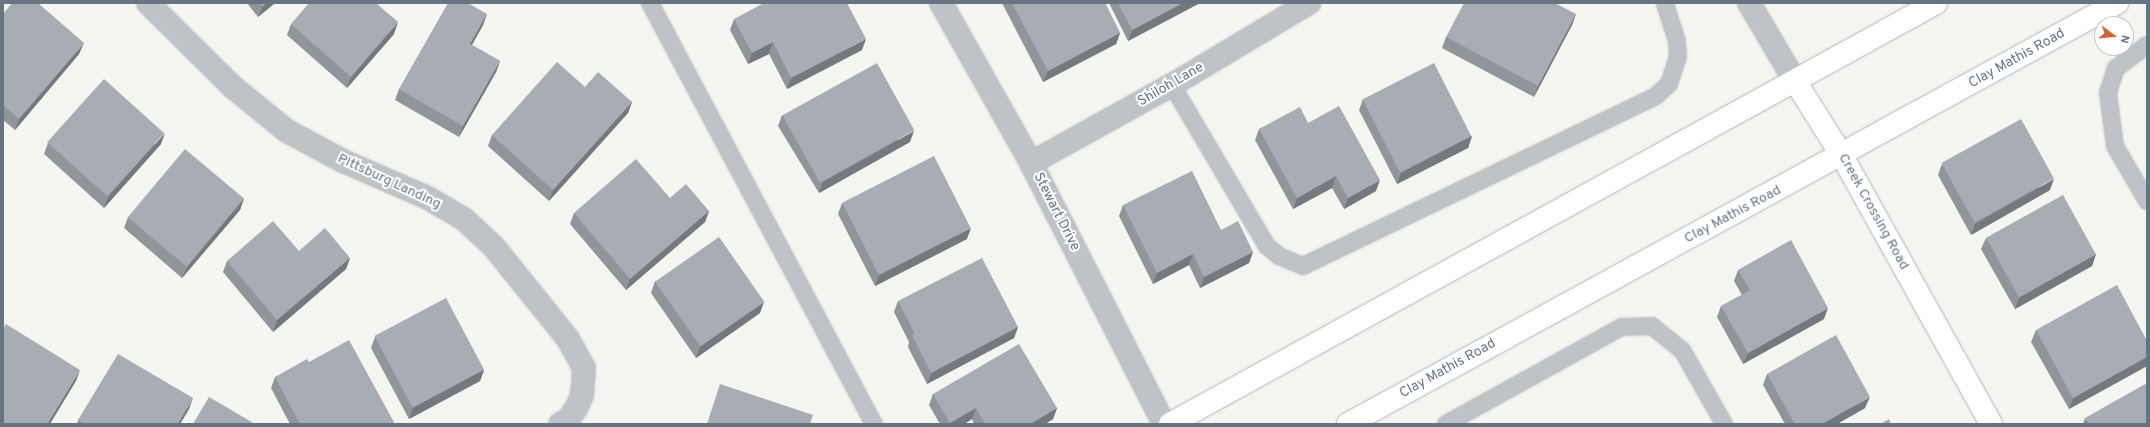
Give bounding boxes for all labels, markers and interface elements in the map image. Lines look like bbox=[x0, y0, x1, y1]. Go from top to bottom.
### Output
north arrow bbox=[2094, 16, 2134, 56]
street label: Clay Mathis Road bbox=[1966, 26, 2068, 92]
text: N bbox=[2117, 33, 2132, 45]
street label: Shiloh Lane bbox=[1135, 59, 1207, 111]
street label: Pittsburg Landing bbox=[335, 151, 443, 213]
street label: Creek Crossing Road bbox=[1834, 151, 1912, 273]
street label: Stewart Drive bbox=[1029, 170, 1083, 254]
street label: Clay Mathis Road bbox=[1682, 182, 1784, 248]
street label: Clay Mathis Road bbox=[1397, 336, 1499, 402]

